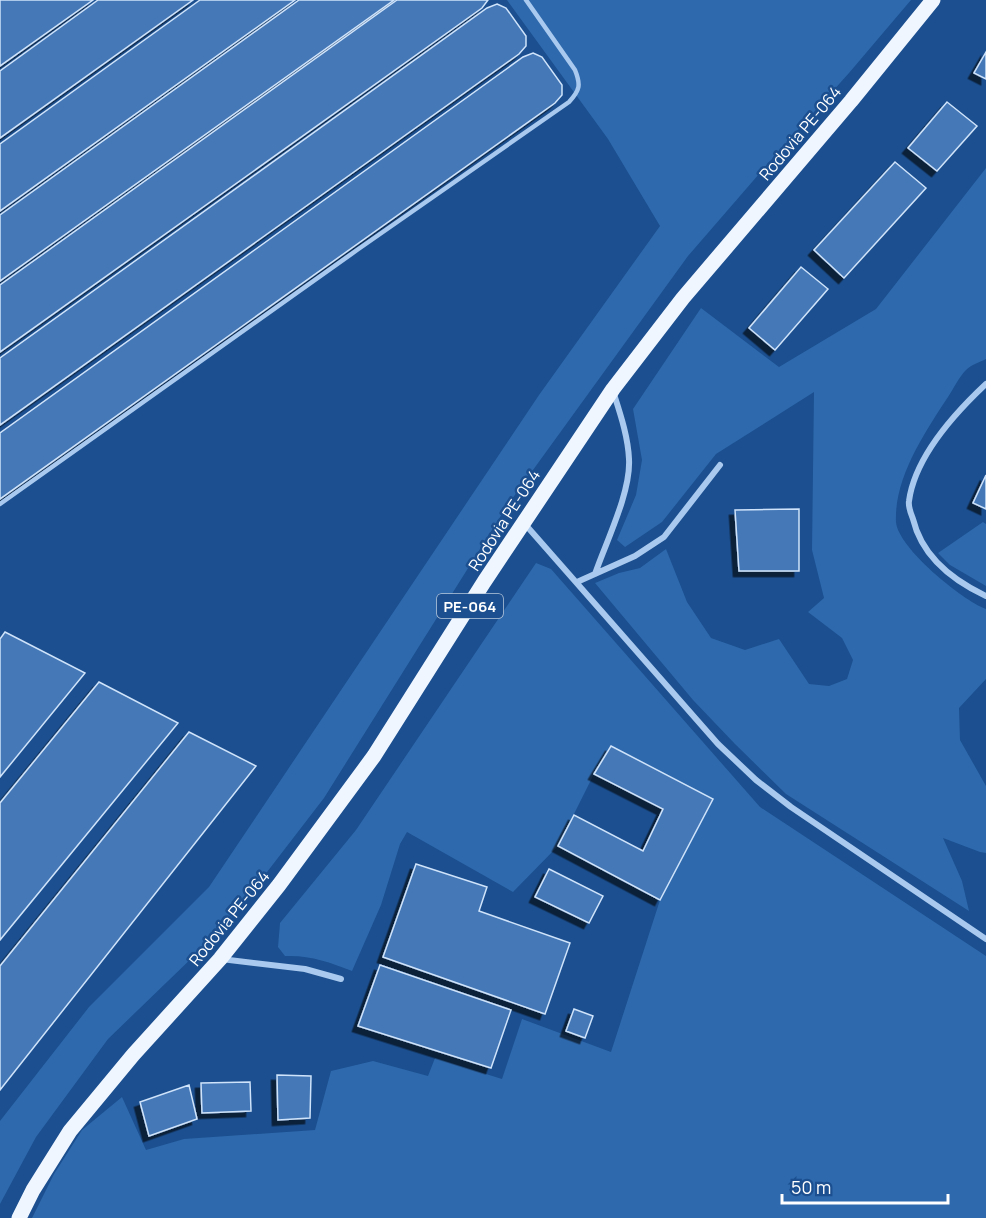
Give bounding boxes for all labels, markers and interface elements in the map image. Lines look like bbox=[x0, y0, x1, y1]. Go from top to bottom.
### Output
street label: Rodovia PE-064 bbox=[754, 81, 846, 185]
street label: Rodovia PE-064 bbox=[463, 465, 545, 575]
road number: PE-064 bbox=[437, 594, 503, 618]
street label: Rodovia PE-064 bbox=[184, 866, 274, 970]
scale bar bbox=[782, 1167, 948, 1205]
text: 50 m bbox=[791, 1175, 831, 1199]

